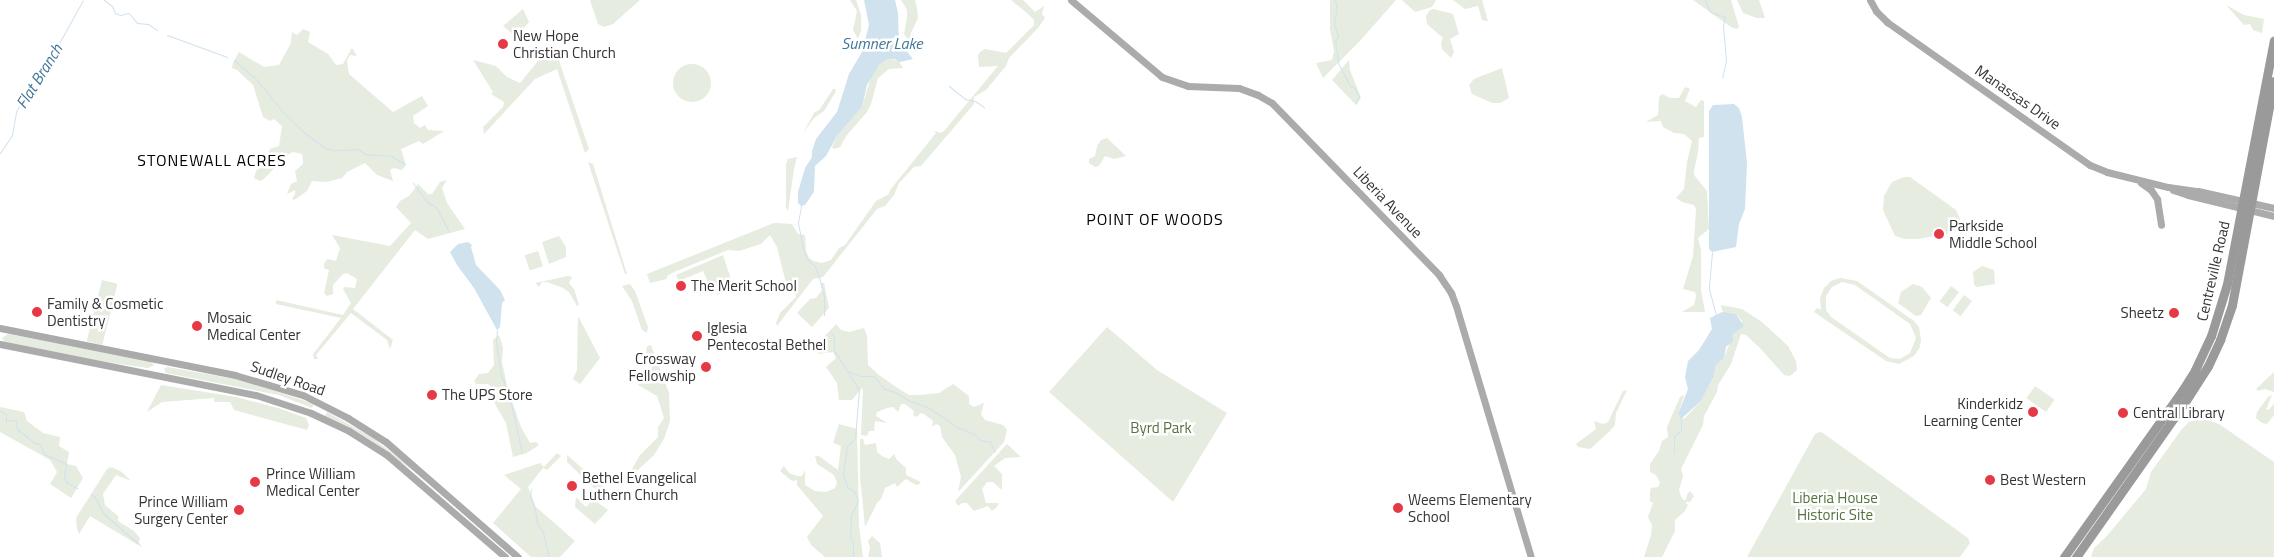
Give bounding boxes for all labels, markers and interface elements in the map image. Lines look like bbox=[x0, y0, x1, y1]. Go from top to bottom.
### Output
place label: New Hope Christian Church bbox=[513, 26, 616, 61]
water label: Sumner Lake bbox=[841, 33, 923, 53]
marker: New Hope Christian Church bbox=[497, 38, 509, 50]
water label: Flat Branch bbox=[12, 40, 66, 112]
street label: Manassas Drive bbox=[1972, 61, 2064, 133]
district label: STONEWALL ACRES bbox=[135, 150, 289, 170]
street label: Liberia Avenue bbox=[1350, 163, 1426, 241]
district label: POINT OF WOODS bbox=[1084, 209, 1226, 229]
place label: Parkside Middle School bbox=[1949, 216, 2037, 251]
street label: Centreville Road bbox=[2193, 219, 2233, 323]
marker: Parkside Middle School bbox=[1933, 228, 1945, 240]
place label: The Merit School bbox=[691, 277, 797, 295]
marker: The Merit School bbox=[675, 280, 687, 292]
place label: Family & Cosmetic Dentistry bbox=[47, 294, 163, 329]
place label: Sheetz bbox=[2121, 304, 2164, 322]
marker: Family & Cosmetic Dentistry bbox=[31, 306, 43, 318]
marker: Sheetz bbox=[2168, 307, 2180, 319]
place label: Mosaic Medical Center bbox=[207, 308, 301, 343]
place label: Iglesia Pentecostal Bethel bbox=[707, 318, 826, 353]
marker: Mosaic Medical Center bbox=[191, 320, 203, 332]
marker: Iglesia Pentecostal Bethel bbox=[691, 330, 703, 342]
place label: Crossway Fellowship bbox=[628, 349, 696, 384]
street label: Sudley Road bbox=[248, 357, 328, 399]
marker: Crossway Fellowship bbox=[700, 361, 712, 373]
place label: The UPS Store bbox=[442, 386, 533, 404]
marker: The UPS Store bbox=[426, 389, 438, 401]
place label: Kinderkidz Learning Center bbox=[1924, 394, 2023, 429]
place label: Central Library bbox=[2133, 404, 2225, 422]
marker: Kinderkidz Learning Center bbox=[2027, 406, 2039, 418]
marker: Central Library bbox=[2117, 407, 2129, 419]
park label: Byrd Park bbox=[1130, 419, 1192, 437]
place label: Prince William Medical Center bbox=[266, 464, 360, 499]
place label: Bethel Evangelical Luthern Church bbox=[582, 468, 697, 503]
place label: Best Western bbox=[2000, 471, 2086, 489]
marker: Best Western bbox=[1984, 474, 1996, 486]
marker: Prince William Medical Center bbox=[248, 475, 262, 489]
marker: Bethel Evangelical Luthern Church bbox=[566, 480, 578, 492]
park label: Liberia House Historic Site bbox=[1792, 488, 1878, 523]
place label: Weems Elementary School bbox=[1408, 490, 1532, 525]
place label: Prince William Surgery Center bbox=[134, 492, 228, 527]
marker: Weems Elementary School bbox=[1392, 502, 1404, 514]
marker: Prince William Surgery Center bbox=[232, 503, 246, 517]

